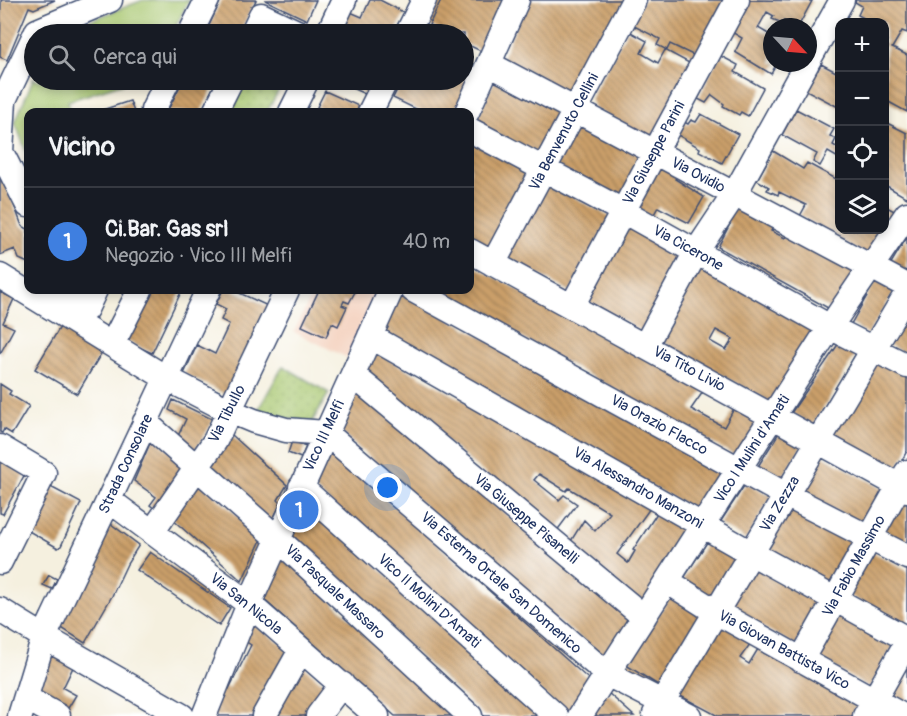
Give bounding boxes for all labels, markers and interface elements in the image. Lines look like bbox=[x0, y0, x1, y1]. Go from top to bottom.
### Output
north arrow bbox=[763, 18, 817, 72]
map controls bbox=[835, 18, 889, 234]
button: + bbox=[835, 18, 889, 72]
search box bbox=[24, 24, 474, 90]
icon: search bbox=[45, 41, 78, 74]
text: Cerca qui bbox=[93, 43, 177, 71]
street label: Via Benvenuto Cellini bbox=[525, 70, 603, 194]
button: − bbox=[835, 72, 889, 126]
street label: Via Giuseppe Parini bbox=[619, 98, 689, 208]
button: locate bbox=[835, 126, 889, 180]
text: Vicino bbox=[48, 131, 115, 163]
street label: Via Ovidio bbox=[668, 153, 728, 197]
button: layers bbox=[835, 180, 889, 234]
text: Ci.Bar. Gas srl bbox=[105, 215, 228, 243]
street label: Via Cicerone bbox=[649, 221, 727, 275]
text: 1 bbox=[64, 229, 71, 254]
text: 40 m bbox=[403, 229, 450, 254]
text: Negozio · Vico III Melfi bbox=[105, 243, 292, 268]
street label: Via Tito Livio bbox=[650, 342, 728, 396]
street label: Via Tibullo bbox=[204, 382, 250, 446]
street label: Via Orazio Flacco bbox=[607, 390, 711, 460]
street label: Vico I Mulini d'Amati bbox=[710, 391, 794, 507]
street label: Vico III Melfi bbox=[299, 397, 349, 475]
street label: Strada Consolare bbox=[95, 411, 158, 517]
street label: Via Alessandro Manzoni bbox=[569, 443, 707, 533]
street label: Via Giuseppe Pisanelli bbox=[470, 470, 582, 569]
street label: Via Zezza bbox=[756, 472, 804, 536]
your location bbox=[373, 473, 402, 502]
pin: 1 bbox=[280, 488, 318, 532]
street label: Via Esterna Ortale San Domenico bbox=[417, 508, 585, 658]
street label: Via Fabio Massimo bbox=[818, 512, 890, 620]
street label: Via Pasquale Massaro bbox=[281, 541, 389, 643]
street label: Vico II Molini D'Amati bbox=[374, 550, 485, 652]
street label: Via San Nicola bbox=[206, 569, 286, 639]
street label: Via Giovan Battista Vico bbox=[715, 606, 853, 694]

